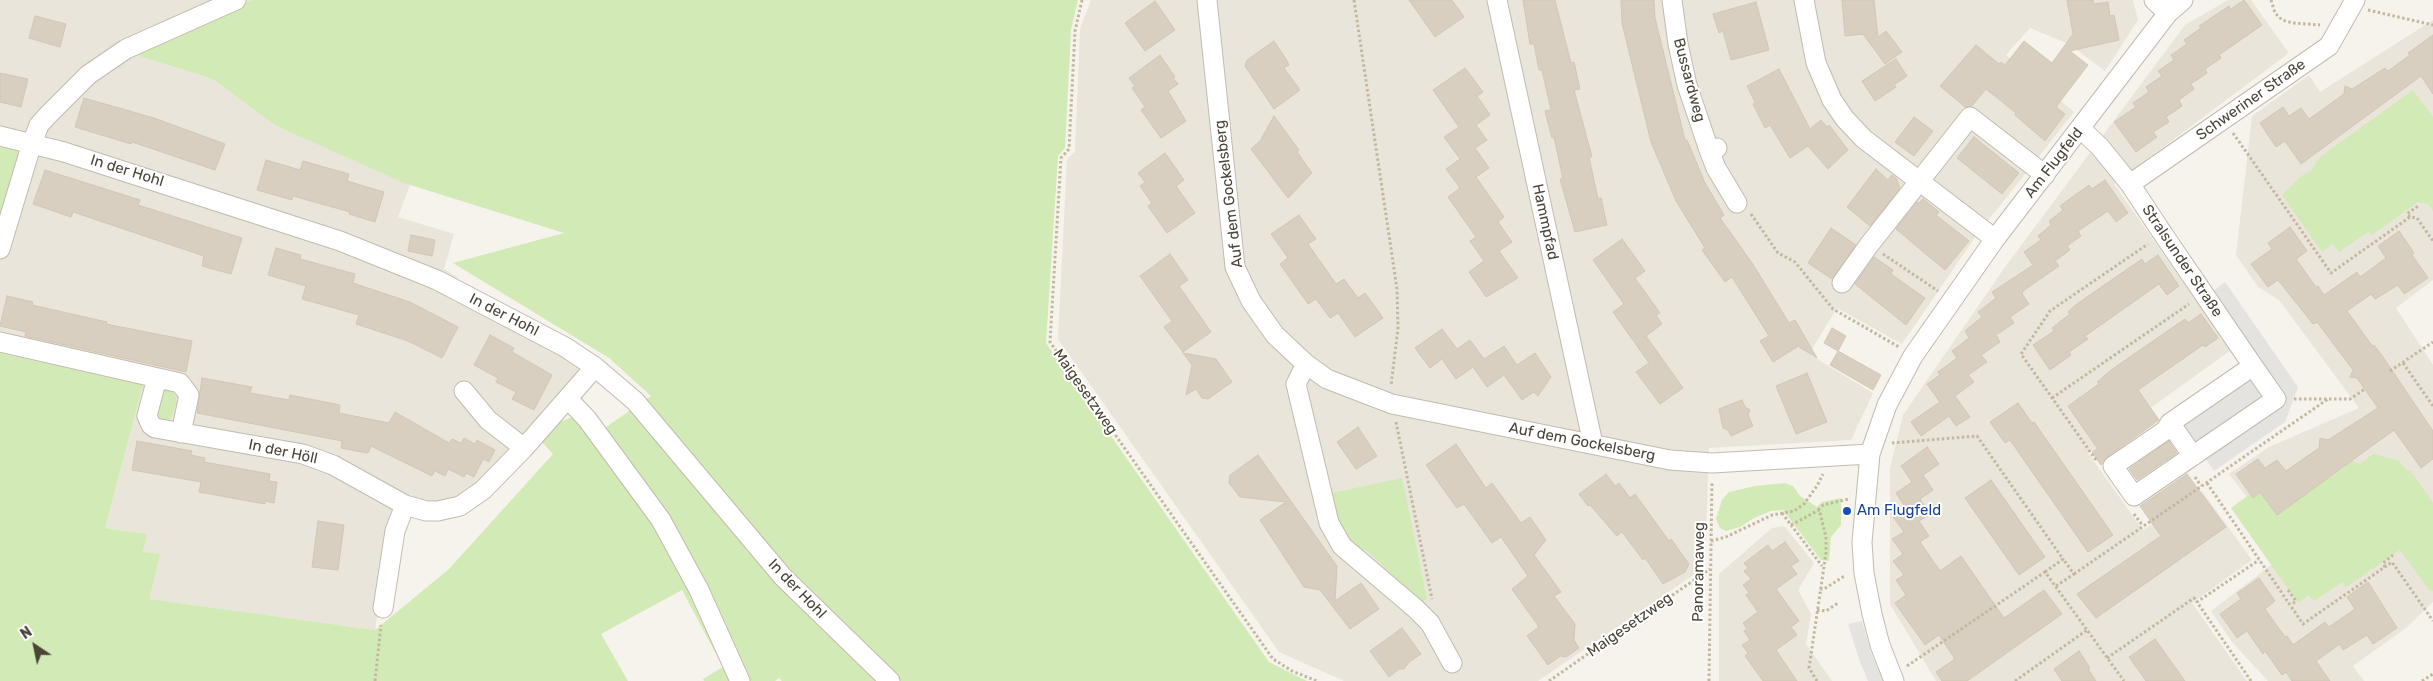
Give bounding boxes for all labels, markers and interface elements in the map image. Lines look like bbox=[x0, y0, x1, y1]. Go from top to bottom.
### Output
street label: Bussardweg bbox=[1669, 36, 1709, 124]
street label: Schweriner Straße bbox=[2193, 56, 2309, 144]
street label: Auf dem Gockelsberg bbox=[1211, 119, 1247, 269]
street label: Am Flugfeld bbox=[2021, 124, 2087, 202]
street label: In der Hohl bbox=[88, 151, 166, 191]
street label: Hammpfad bbox=[1528, 182, 1562, 262]
street label: Stralsunder Straße bbox=[2138, 201, 2226, 321]
street label: In der Hohl bbox=[466, 290, 542, 340]
street label: Maigesetzweg bbox=[1049, 346, 1121, 438]
street label: Auf dem Gockelsberg bbox=[1507, 419, 1657, 465]
street label: In der Höll bbox=[247, 436, 319, 468]
place label: Am Flugfeld bbox=[1857, 502, 1941, 520]
marker: Am Flugfeld bbox=[1841, 505, 1853, 517]
street label: Panoramaweg bbox=[1689, 522, 1709, 622]
street label: In der Hohl bbox=[764, 556, 830, 622]
street label: Maigesetzweg bbox=[1584, 589, 1676, 661]
north arrow bbox=[10, 621, 60, 671]
text: N bbox=[17, 623, 35, 643]

